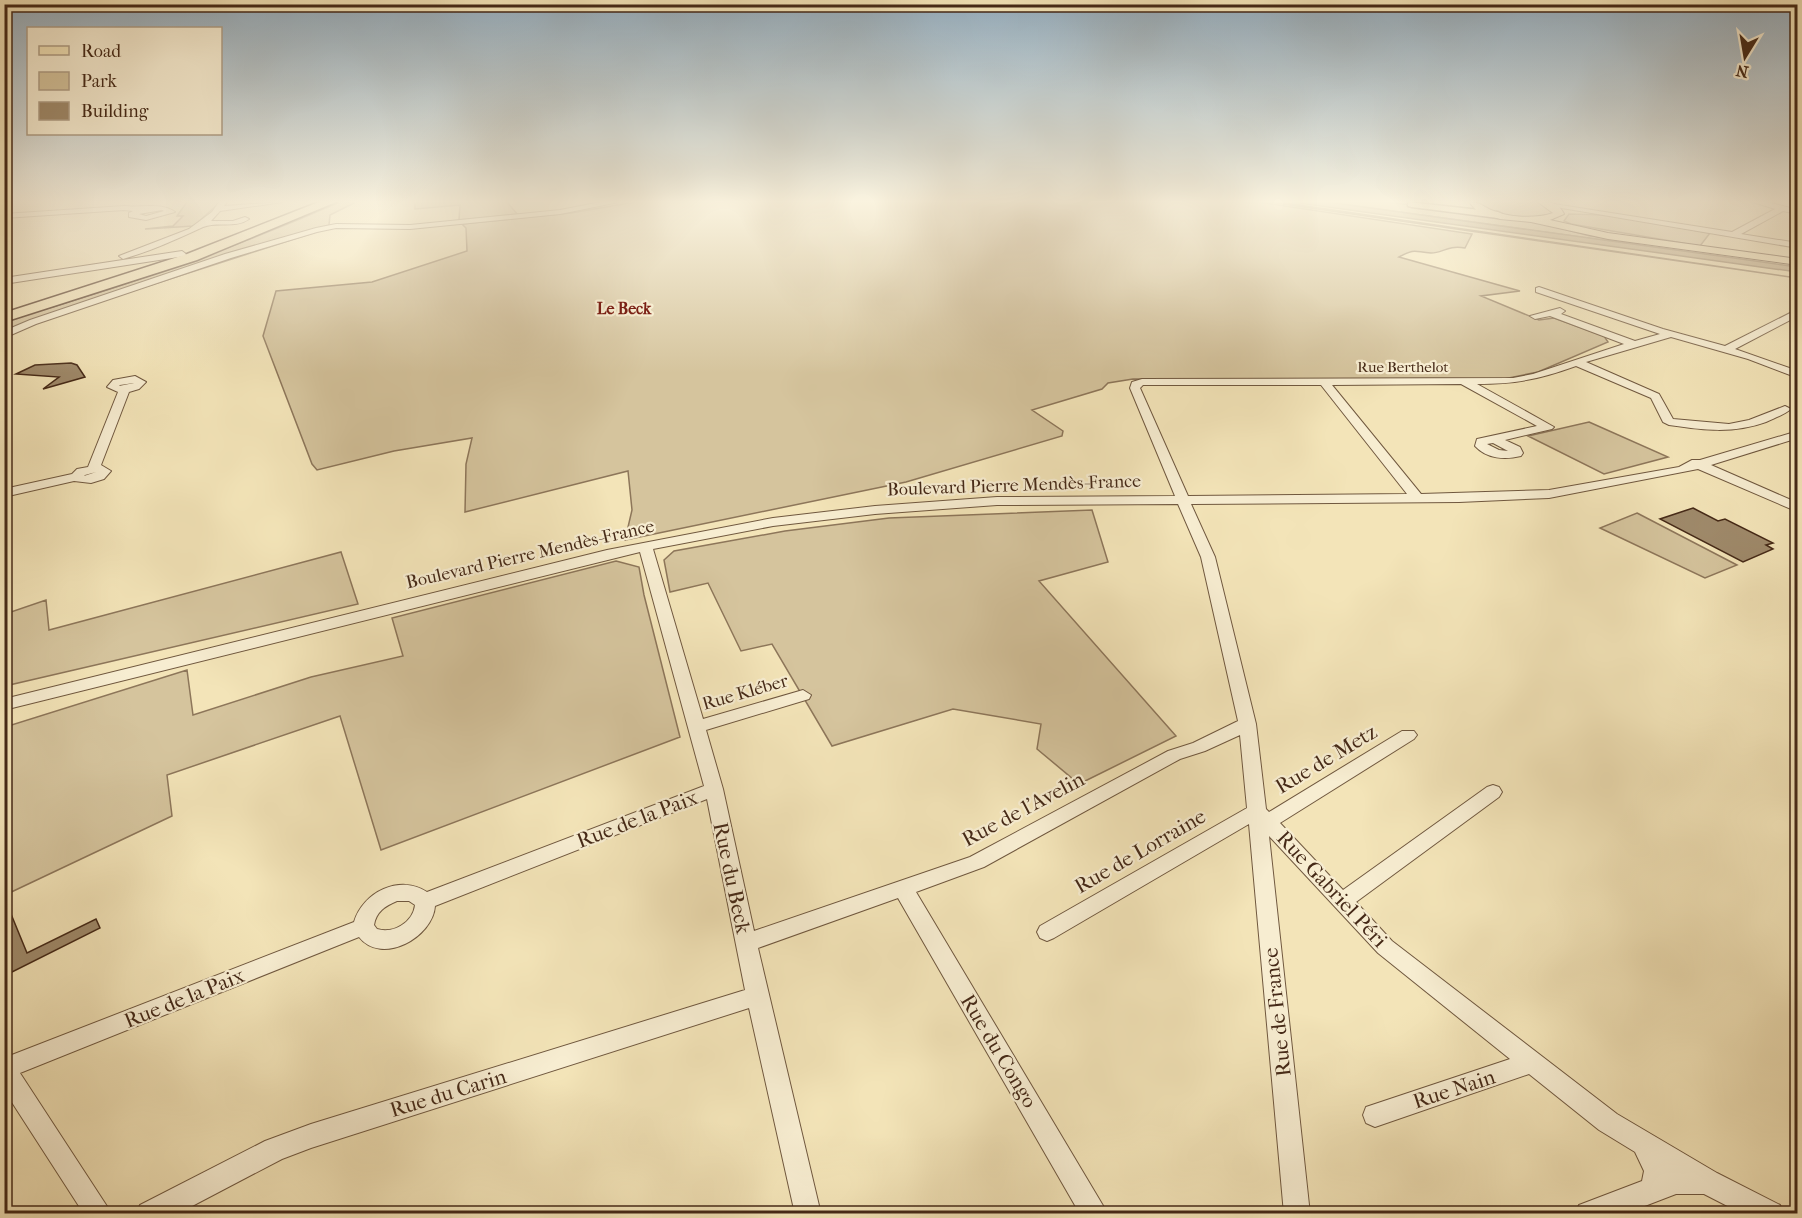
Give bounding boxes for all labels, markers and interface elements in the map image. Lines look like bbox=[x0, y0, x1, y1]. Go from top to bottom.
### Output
legend bbox=[27, 27, 222, 135]
north arrow bbox=[1715, 27, 1775, 87]
text: Road bbox=[81, 41, 121, 62]
text: N bbox=[1734, 61, 1750, 82]
text: Park bbox=[81, 71, 118, 92]
text: Building bbox=[81, 101, 149, 122]
district label: Le Beck bbox=[597, 299, 652, 318]
street label: Rue Berthelot bbox=[1357, 358, 1449, 376]
street label: Boulevard Pierre Mendès-France bbox=[887, 471, 1141, 500]
street label: Boulevard Pierre Mendès-France bbox=[404, 516, 656, 593]
street label: Rue Kléber bbox=[700, 670, 791, 715]
street label: Rue de Metz bbox=[1271, 719, 1381, 799]
street label: Rue de l'Avelin bbox=[958, 767, 1088, 851]
street label: Rue de la Paix bbox=[573, 785, 701, 853]
street label: Rue de Lorraine bbox=[1070, 804, 1210, 898]
street label: Rue du Beck bbox=[708, 820, 756, 936]
street label: Rue Gabriel Péri bbox=[1272, 826, 1392, 952]
street label: Rue de France bbox=[1258, 946, 1296, 1078]
street label: Rue de la Paix bbox=[121, 963, 248, 1033]
street label: Rue du Congo bbox=[956, 990, 1042, 1112]
street label: Rue du Carin bbox=[387, 1064, 509, 1122]
street label: Rue Nain bbox=[1410, 1064, 1498, 1114]

